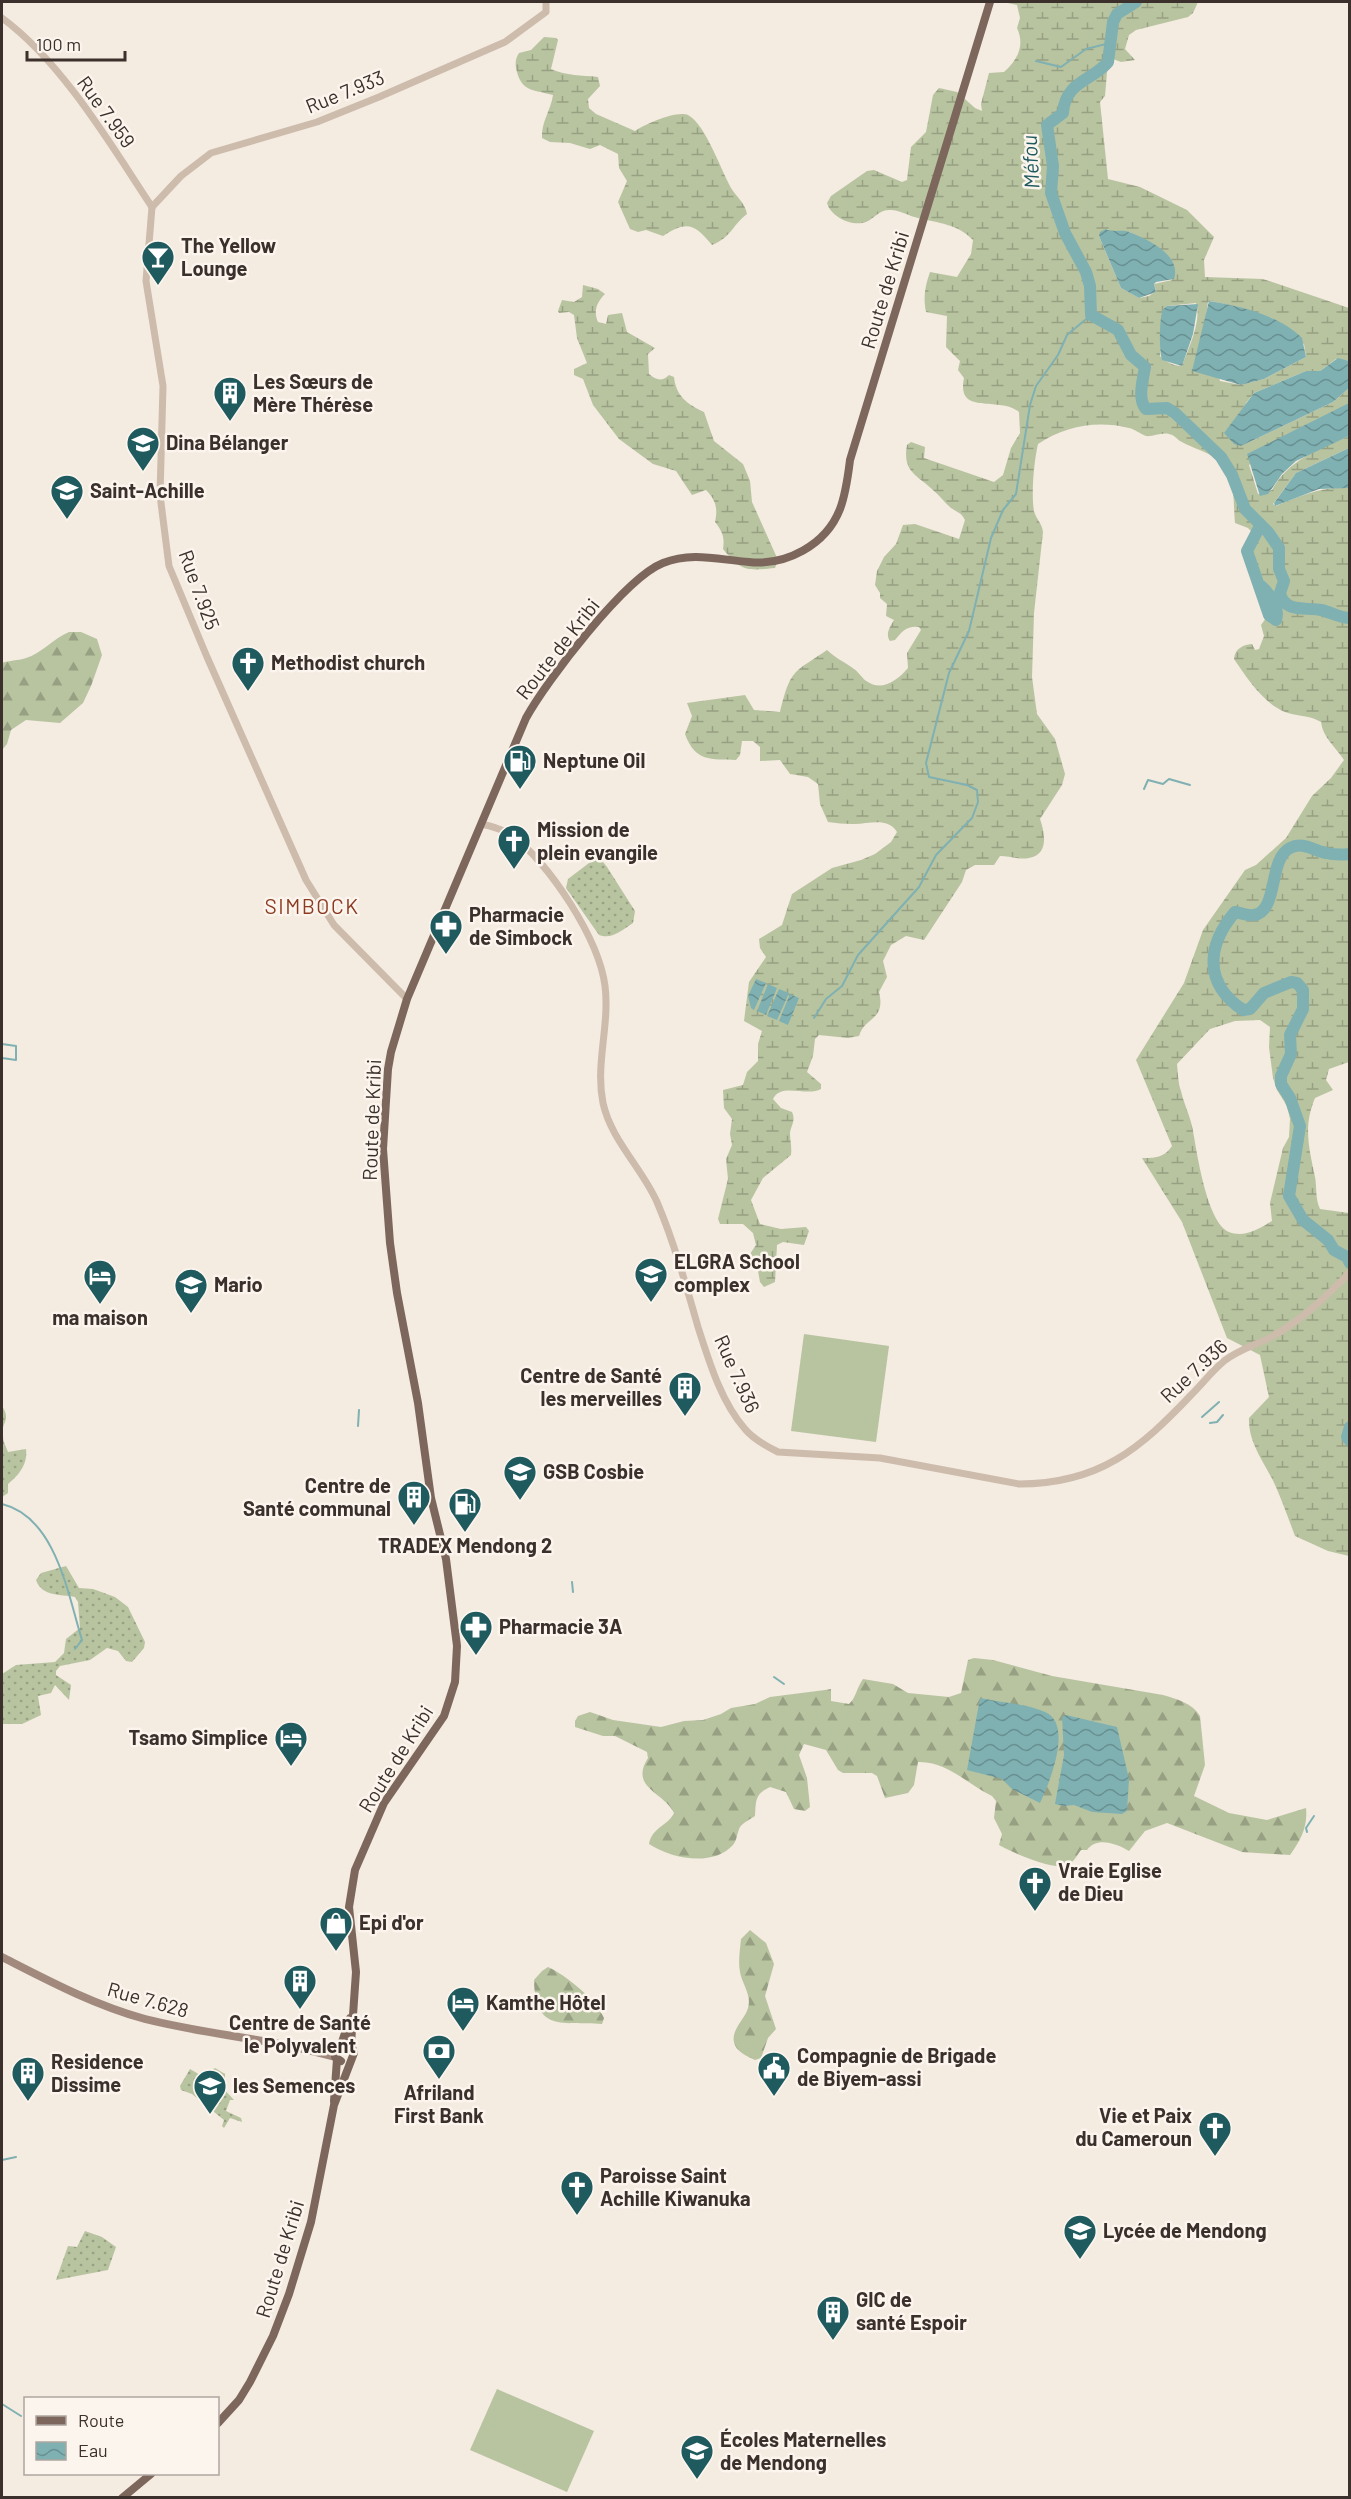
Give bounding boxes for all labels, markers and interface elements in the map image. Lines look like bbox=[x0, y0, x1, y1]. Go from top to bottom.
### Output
scale bar bbox=[27, 24, 124, 62]
text: 100 m bbox=[36, 33, 81, 55]
street label: Rue 7.933 bbox=[302, 64, 387, 118]
street label: Rue 7.959 bbox=[73, 71, 141, 152]
water label: Méfou bbox=[1016, 135, 1043, 189]
street label: Route de Kribi bbox=[855, 228, 913, 351]
place label: The Yellow Lounge bbox=[181, 233, 277, 280]
bar icon: The Yellow Lounge bbox=[140, 239, 176, 286]
place label: Les Sœurs de Mère Thérèse bbox=[253, 369, 373, 416]
building icon: Les Sœurs de Mère Thérèse bbox=[212, 375, 248, 422]
school or university icon: Dina Bélanger bbox=[125, 425, 161, 472]
place label: Dina Bélanger bbox=[166, 430, 289, 454]
school or university icon: Saint-Achille bbox=[49, 473, 85, 520]
place label: Saint-Achille bbox=[90, 478, 205, 502]
street label: Rue 7.925 bbox=[174, 546, 225, 633]
street label: Route de Kribi bbox=[510, 593, 604, 704]
church icon: Methodist church bbox=[230, 645, 266, 692]
place label: Methodist church bbox=[271, 650, 425, 674]
fuel station icon: Neptune Oil bbox=[502, 743, 538, 790]
place label: Neptune Oil bbox=[543, 748, 645, 772]
place label: Mission de plein evangile bbox=[537, 817, 658, 864]
church icon: Mission de plein evangile bbox=[496, 823, 532, 870]
district label: SIMBOCK bbox=[265, 893, 359, 918]
place label: Pharmacie de Simbock bbox=[469, 902, 573, 949]
pharmacy icon: Pharmacie de Simbock bbox=[428, 908, 464, 955]
street label: Route de Kribi bbox=[357, 1059, 385, 1181]
place label: ELGRA School complex bbox=[674, 1249, 800, 1296]
school or university icon: ELGRA School complex bbox=[633, 1256, 669, 1303]
hotel icon: ma maison bbox=[82, 1258, 118, 1305]
school or university icon: Mario bbox=[173, 1267, 209, 1314]
place label: Mario bbox=[214, 1272, 263, 1296]
place label: ma maison bbox=[52, 1305, 148, 1329]
street label: Rue 7.936 bbox=[710, 1331, 766, 1416]
street label: Rue 7.936 bbox=[1155, 1333, 1232, 1407]
place label: Centre de Santé les merveilles bbox=[520, 1363, 662, 1410]
building icon: Centre de Santé les merveilles bbox=[667, 1370, 703, 1417]
school or university icon: GSB Cosbie bbox=[502, 1454, 538, 1501]
place label: GSB Cosbie bbox=[543, 1459, 644, 1483]
place label: Centre de Santé communal bbox=[243, 1473, 391, 1520]
building icon: Centre de Santé communal bbox=[396, 1479, 432, 1526]
fuel station icon: TRADEX Mendong 2 bbox=[447, 1486, 483, 1533]
place label: TRADEX Mendong 2 bbox=[378, 1533, 552, 1557]
pharmacy icon: Pharmacie 3A bbox=[458, 1609, 494, 1656]
place label: Pharmacie 3A bbox=[499, 1614, 622, 1638]
street label: Route de Kribi bbox=[353, 1701, 438, 1816]
hotel icon: Tsamo Simplice bbox=[273, 1720, 309, 1767]
place label: Tsamo Simplice bbox=[129, 1725, 268, 1749]
place label: Vraie Eglise de Dieu bbox=[1058, 1858, 1162, 1905]
church icon: Vraie Eglise de Dieu bbox=[1017, 1865, 1053, 1912]
shop icon: Epi d'or bbox=[318, 1905, 354, 1952]
place label: Epi d'or bbox=[359, 1910, 424, 1934]
building icon: Centre de Santé le Polyvalent bbox=[282, 1963, 318, 2010]
street label: Rue 7.628 bbox=[105, 1976, 192, 2022]
hotel icon: Kamthe Hôtel bbox=[445, 1985, 481, 2032]
place label: Kamthe Hôtel bbox=[486, 1990, 606, 2014]
place label: Centre de Santé le Polyvalent bbox=[229, 2010, 371, 2057]
bank icon: Afriland First Bank bbox=[421, 2033, 457, 2080]
place label: Compagnie de Brigade de Biyem-assi bbox=[797, 2043, 996, 2090]
place label: Residence Dissime bbox=[51, 2049, 144, 2096]
public building icon: Compagnie de Brigade de Biyem-assi bbox=[756, 2050, 792, 2097]
building icon: Residence Dissime bbox=[10, 2055, 46, 2102]
school or university icon: les Semences bbox=[192, 2068, 228, 2115]
place label: les Semences bbox=[233, 2073, 355, 2097]
place label: Afriland First Bank bbox=[394, 2080, 484, 2127]
place label: Vie et Paix du Cameroun bbox=[1075, 2103, 1192, 2150]
church icon: Vie et Paix du Cameroun bbox=[1197, 2110, 1233, 2157]
place label: Paroisse Saint Achille Kiwanuka bbox=[600, 2163, 750, 2210]
church icon: Paroisse Saint Achille Kiwanuka bbox=[559, 2169, 595, 2216]
street label: Route de Kribi bbox=[250, 2197, 308, 2320]
school or university icon: Lycée de Mendong bbox=[1062, 2213, 1098, 2260]
place label: Lycée de Mendong bbox=[1103, 2218, 1267, 2242]
place label: GIC de santé Espoir bbox=[856, 2287, 967, 2334]
building icon: GIC de santé Espoir bbox=[815, 2294, 851, 2341]
legend bbox=[24, 2397, 219, 2475]
text: Route bbox=[78, 2409, 124, 2431]
place label: Écoles Maternelles de Mendong bbox=[720, 2427, 886, 2474]
school or university icon: Écoles Maternelles de Mendong bbox=[679, 2433, 715, 2480]
text: Eau bbox=[78, 2439, 108, 2461]

